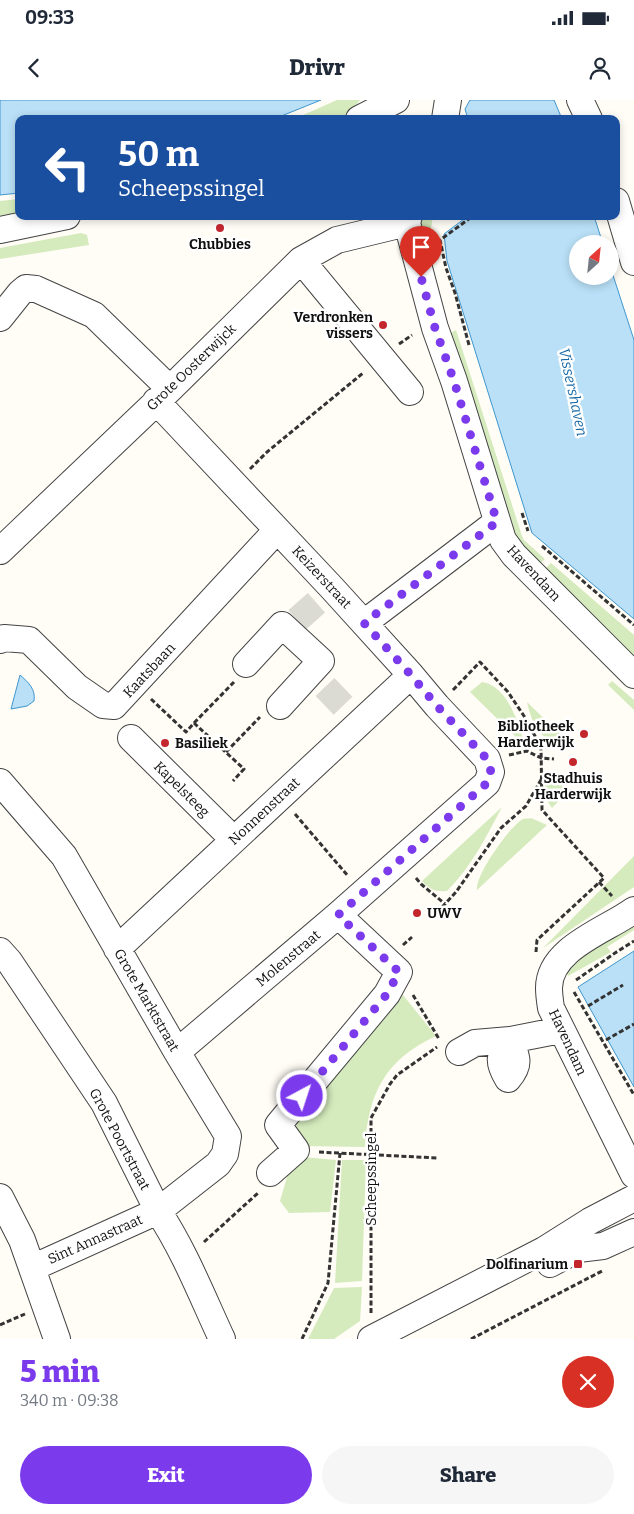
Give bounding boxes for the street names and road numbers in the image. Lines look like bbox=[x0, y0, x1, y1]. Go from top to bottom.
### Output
street label: Grote Oosterwijck bbox=[143, 320, 240, 414]
street label: Keizerstraat bbox=[288, 542, 355, 612]
street label: Havendam bbox=[503, 542, 564, 606]
street label: Kaatsbaan bbox=[120, 639, 179, 701]
street label: Kapelsteeg bbox=[150, 758, 213, 821]
street label: Nonnenstraat bbox=[225, 774, 303, 849]
street label: Molenstraat bbox=[253, 927, 324, 990]
street label: Grote Marktstraat bbox=[110, 946, 183, 1055]
street label: Havendam bbox=[545, 1006, 591, 1079]
street label: Grote Poortstraat bbox=[86, 1085, 154, 1193]
street label: Scheepssingel bbox=[363, 1132, 380, 1226]
street label: Sint Annastraat bbox=[45, 1211, 145, 1268]

